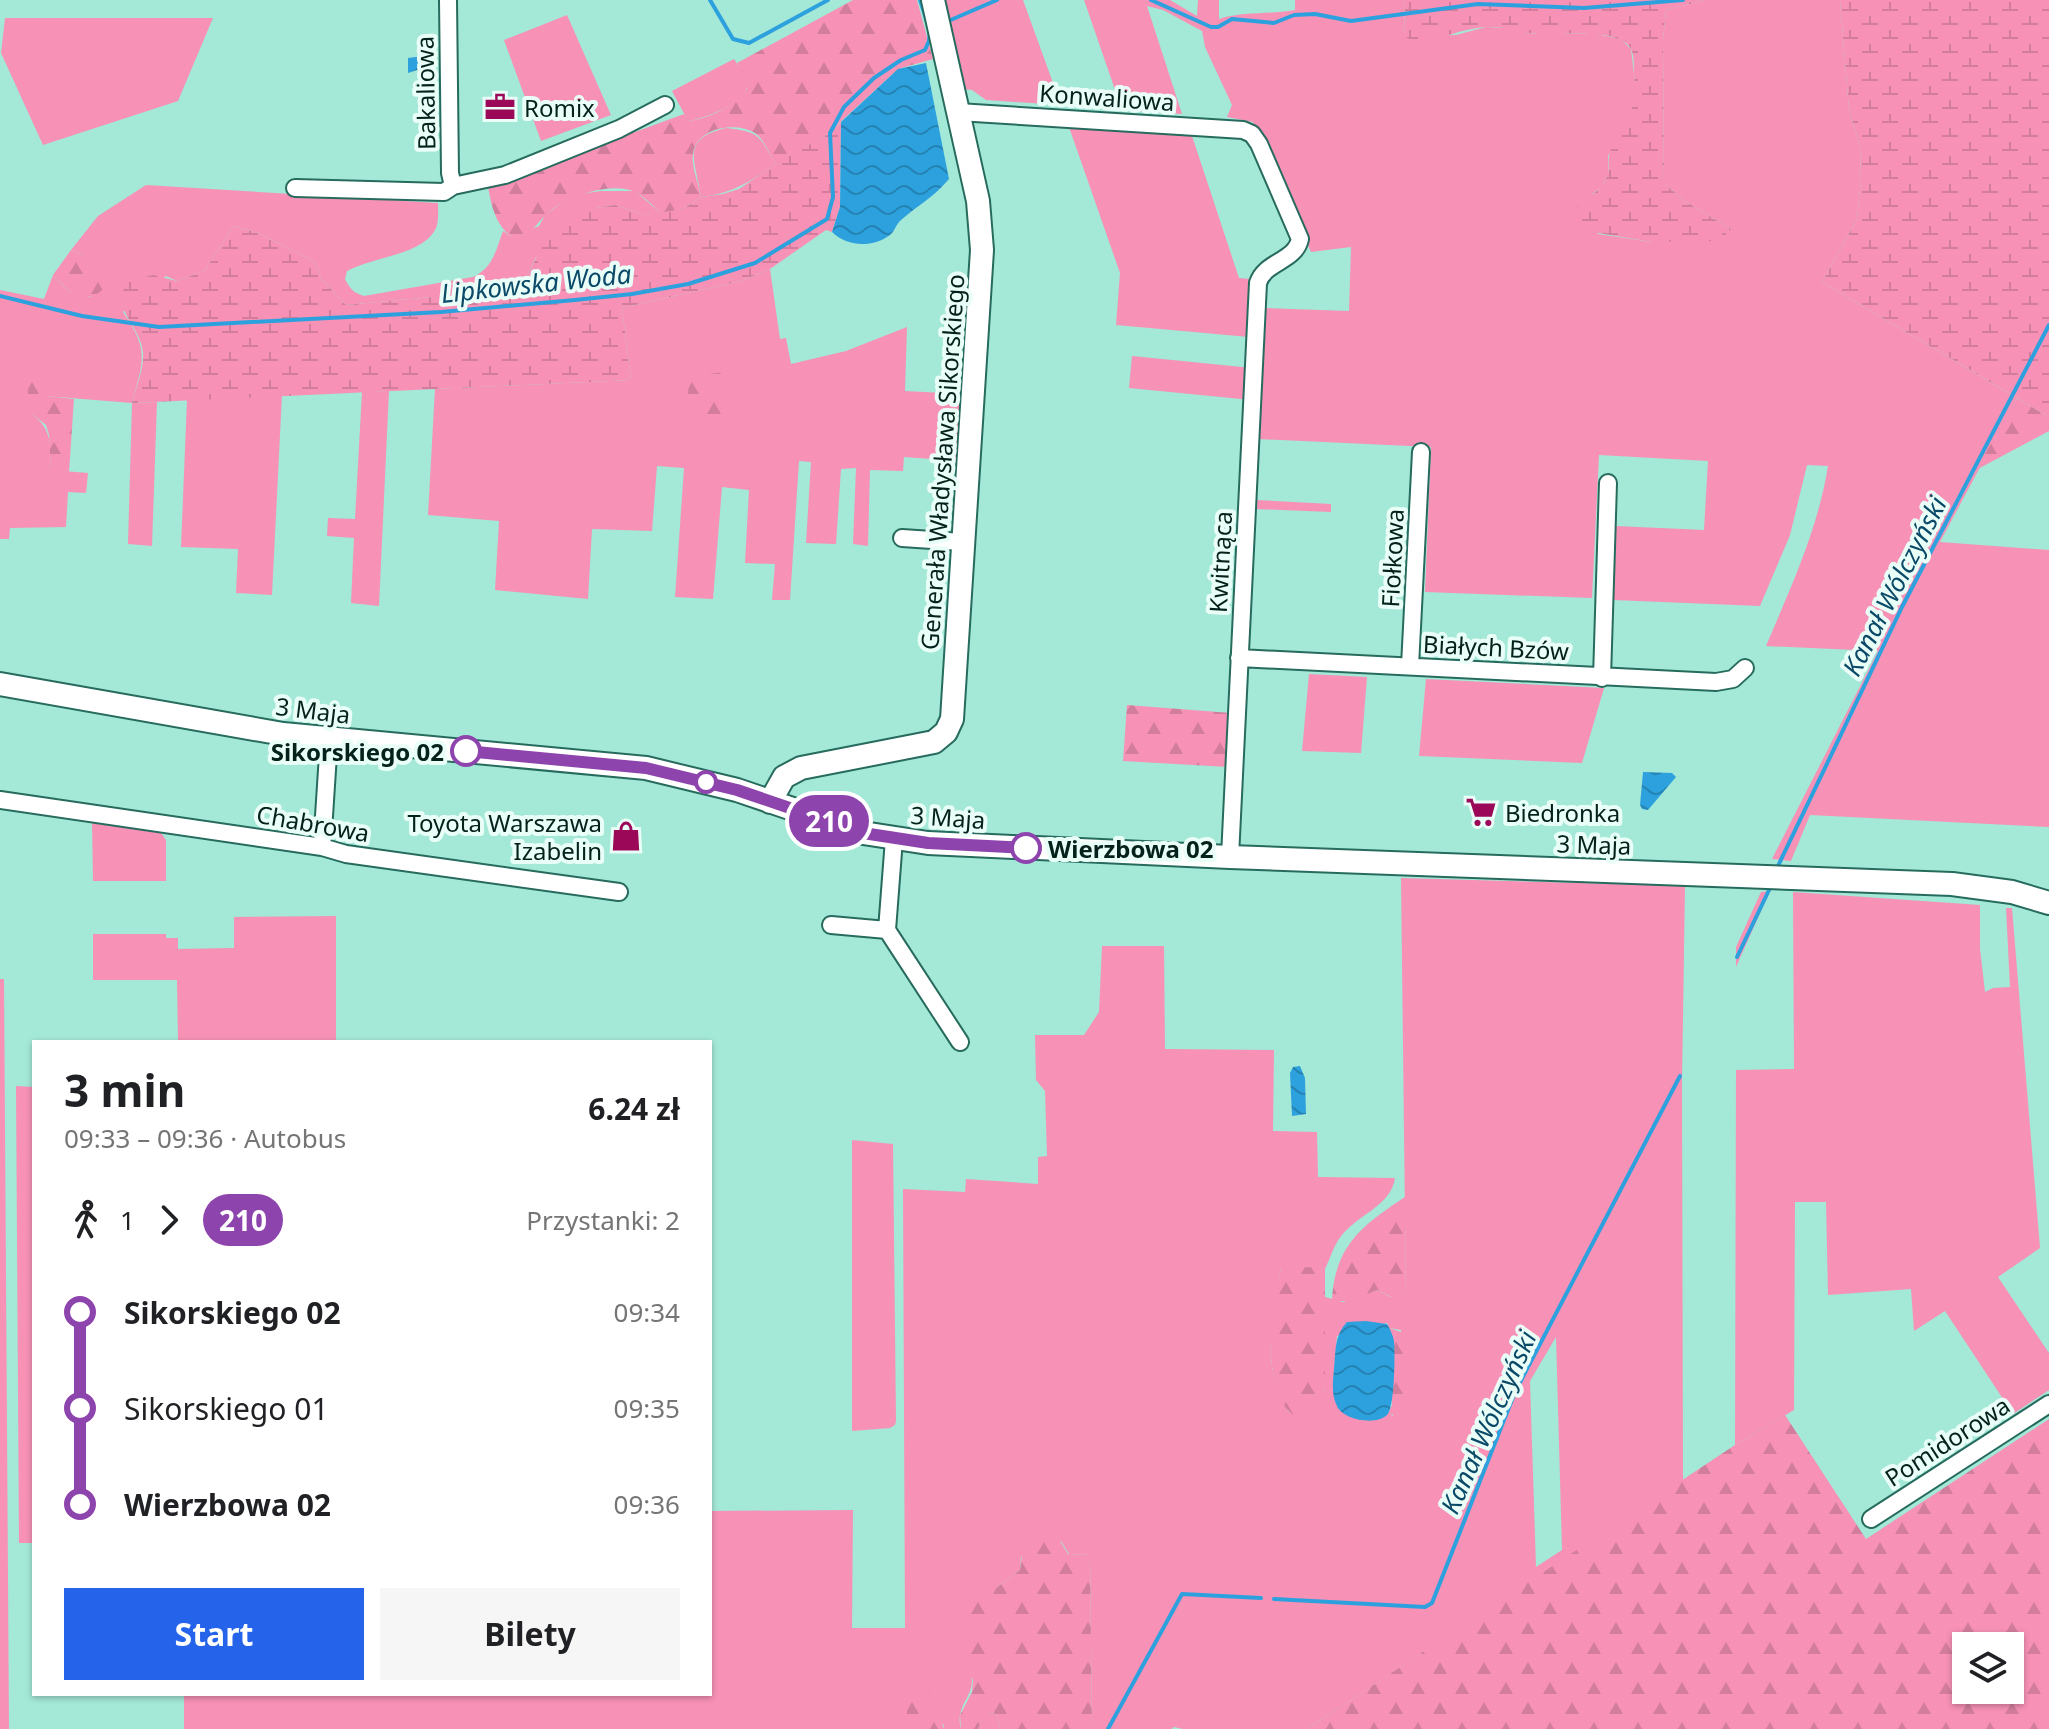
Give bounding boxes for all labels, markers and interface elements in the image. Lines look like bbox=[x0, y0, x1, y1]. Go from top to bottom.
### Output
street label: Bakaliowa bbox=[408, 36, 442, 150]
street label: Konwaliowa bbox=[1038, 76, 1176, 118]
office icon: Romix bbox=[483, 90, 517, 124]
place label: Romix bbox=[524, 91, 595, 124]
water label: Lipkowska Woda bbox=[439, 255, 633, 311]
street label: Generała Władysława Sikorskiego bbox=[912, 273, 972, 651]
water label: Kanał Wólczyński bbox=[1833, 489, 1955, 682]
street label: Fiołkowa bbox=[1373, 508, 1411, 608]
street label: Kwitnąca bbox=[1201, 510, 1239, 614]
street label: Białych Bzów bbox=[1422, 627, 1570, 667]
street label: 3 Maja bbox=[274, 689, 352, 731]
place label: Sikorskiego 02 bbox=[271, 735, 444, 768]
marker: Sikorskiego 02 bbox=[451, 736, 481, 766]
unlabelled marker bbox=[695, 771, 717, 793]
line badge: 210 bbox=[783, 795, 875, 847]
supermarket icon: Biedronka bbox=[1464, 795, 1498, 829]
place label: Biedronka bbox=[1505, 796, 1620, 829]
street label: Chabrowa bbox=[254, 797, 372, 849]
street label: 3 Maja bbox=[910, 798, 986, 836]
text: 210 bbox=[805, 802, 853, 840]
place label: Toyota Warszawa Izabelin bbox=[407, 806, 602, 867]
shop icon: Toyota Warszawa Izabelin bbox=[609, 819, 643, 853]
street label: 3 Maja bbox=[1556, 826, 1632, 862]
place label: Wierzbowa 02 bbox=[1048, 832, 1214, 865]
marker: Wierzbowa 02 bbox=[1011, 833, 1041, 863]
text: 3 min bbox=[64, 1060, 185, 1120]
text: 6.24 zł bbox=[588, 1088, 680, 1129]
text: 09:33 – 09:36 · Autobus bbox=[64, 1120, 346, 1156]
icon: walk bbox=[64, 1198, 108, 1242]
icon: forward bbox=[147, 1198, 191, 1242]
text: 210 bbox=[219, 1201, 267, 1239]
text: 1 bbox=[120, 1202, 135, 1238]
text: Przystanki: 2 bbox=[526, 1202, 680, 1238]
text: Sikorskiego 02 bbox=[124, 1292, 341, 1333]
text: 09:34 bbox=[614, 1294, 680, 1330]
water label: Kanał Wólczyński bbox=[1431, 1323, 1545, 1519]
text: Sikorskiego 01 bbox=[124, 1388, 329, 1429]
street label: Pomidorowa bbox=[1878, 1388, 2016, 1494]
text: 09:35 bbox=[614, 1390, 680, 1426]
text: Wierzbowa 02 bbox=[124, 1484, 331, 1525]
text: 09:36 bbox=[614, 1486, 680, 1522]
button: Start bbox=[64, 1588, 364, 1680]
button: Bilety bbox=[380, 1588, 680, 1680]
map controls bbox=[1952, 1632, 2024, 1704]
button: layers bbox=[1952, 1632, 2024, 1704]

